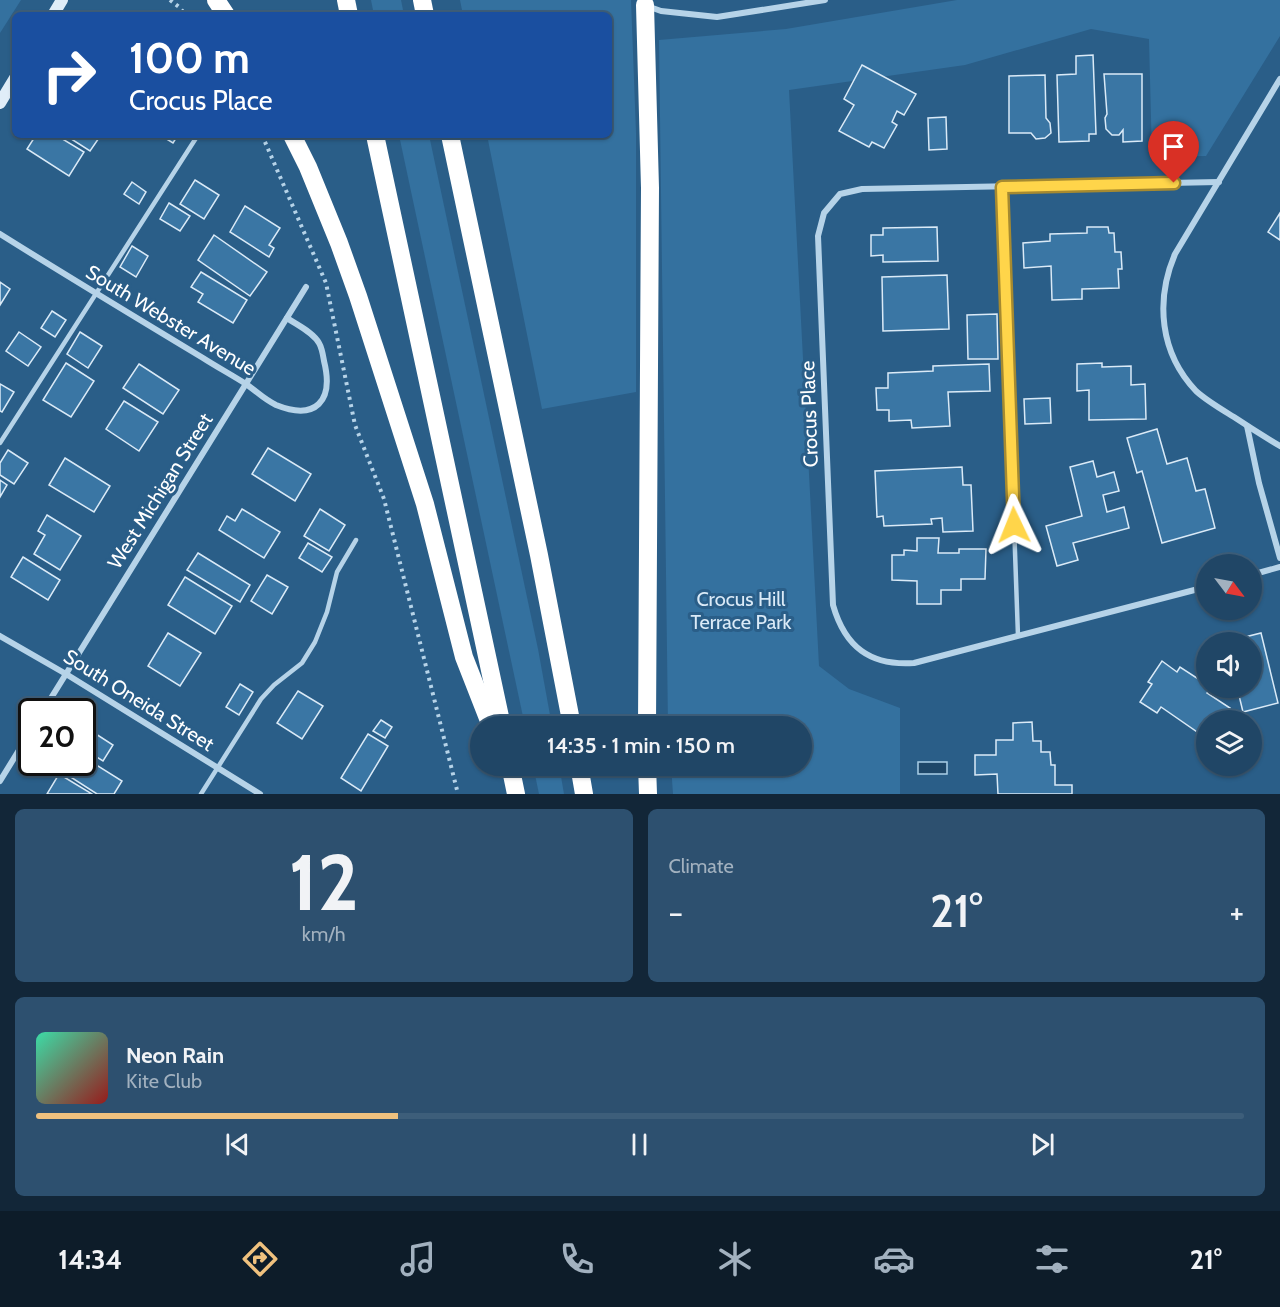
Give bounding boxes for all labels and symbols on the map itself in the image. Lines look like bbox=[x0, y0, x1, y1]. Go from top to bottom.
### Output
pin bbox=[1148, 121, 1199, 183]
street label: South Webster Avenue bbox=[82, 260, 260, 380]
street label: Crocus Place bbox=[795, 360, 823, 468]
street label: West Michigan Street bbox=[102, 409, 218, 573]
position arrow bbox=[982, 493, 1046, 557]
north arrow bbox=[1196, 554, 1262, 620]
park label: Crocus Hill Terrace Park bbox=[690, 587, 792, 634]
street label: South Oneida Street bbox=[59, 644, 219, 756]
speed limit sign: 20 bbox=[18, 698, 96, 776]

